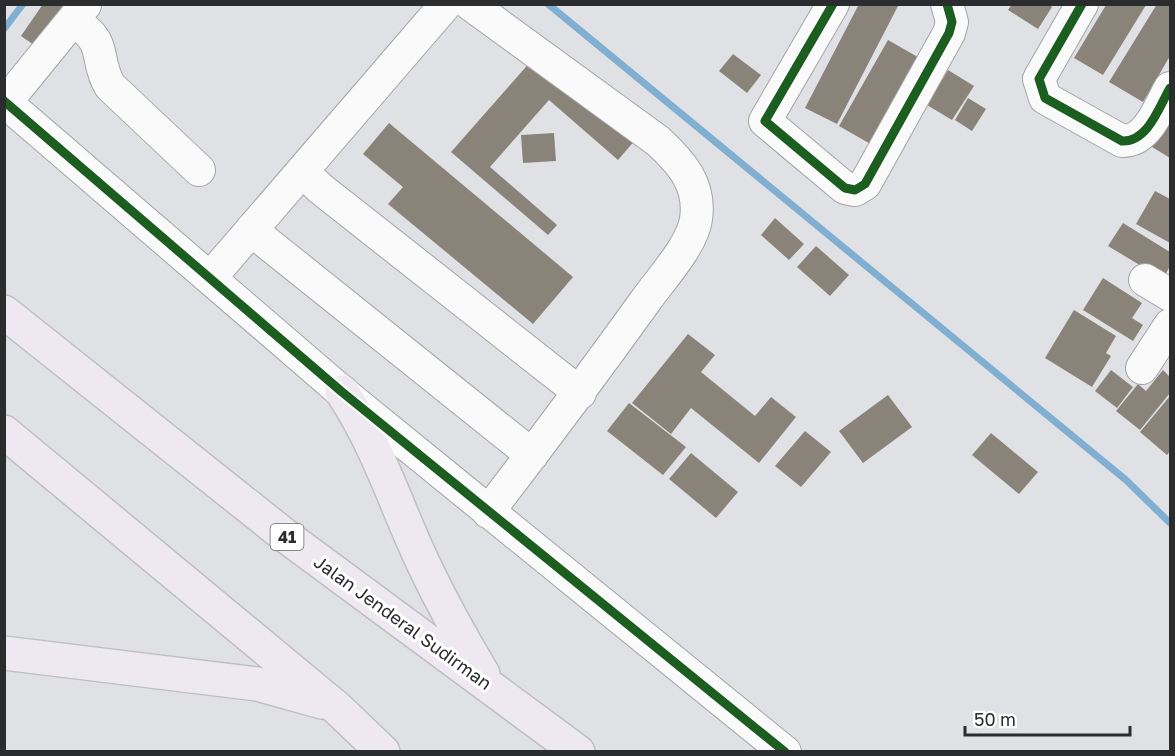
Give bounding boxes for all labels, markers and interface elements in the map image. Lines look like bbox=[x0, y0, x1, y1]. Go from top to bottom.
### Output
road number: 41 bbox=[270, 524, 304, 550]
street label: Jalan Jenderal Sudirman bbox=[310, 550, 496, 694]
scale bar bbox=[965, 699, 1130, 737]
text: 50 m bbox=[974, 708, 1016, 730]

